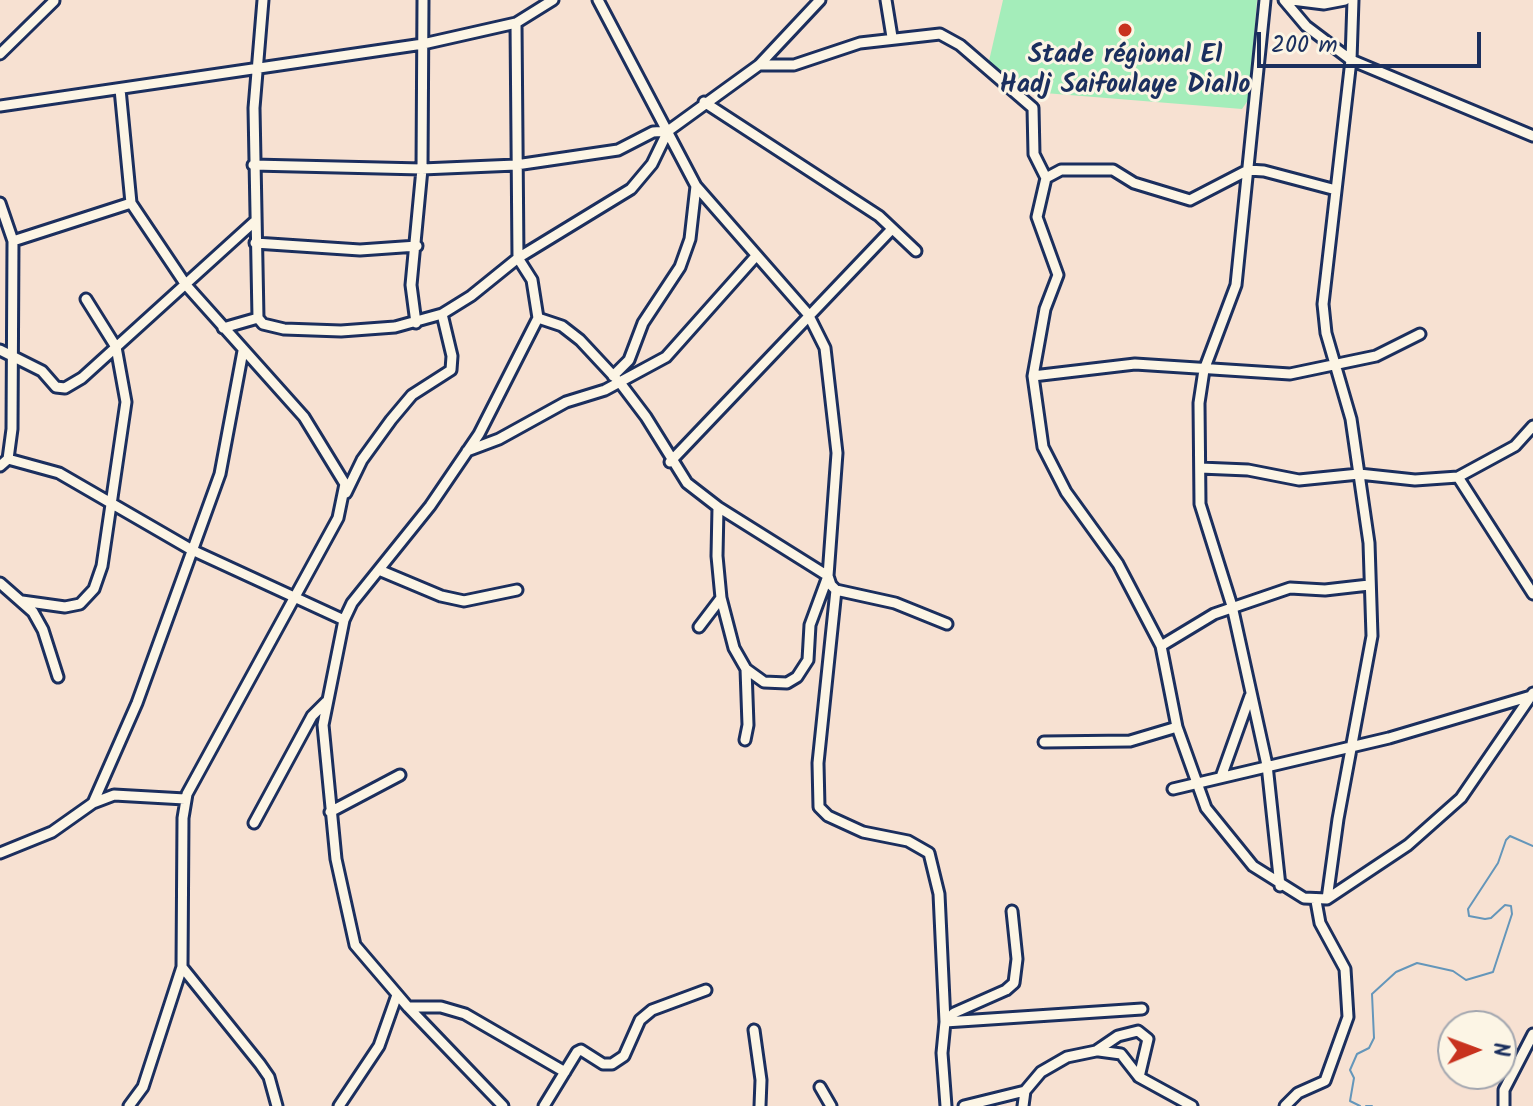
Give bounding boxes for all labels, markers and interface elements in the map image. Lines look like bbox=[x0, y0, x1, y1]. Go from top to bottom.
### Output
scale bar bbox=[1261, 16, 1485, 66]
marker: Stade régional El Hadj Saifoulaye Diallo bbox=[1116, 21, 1134, 39]
text: 200 m bbox=[1271, 26, 1338, 65]
place label: Stade régional El Hadj Saifoulaye Diallo bbox=[1000, 42, 1250, 104]
north arrow bbox=[1437, 1010, 1517, 1090]
text: N bbox=[1482, 1042, 1517, 1057]

